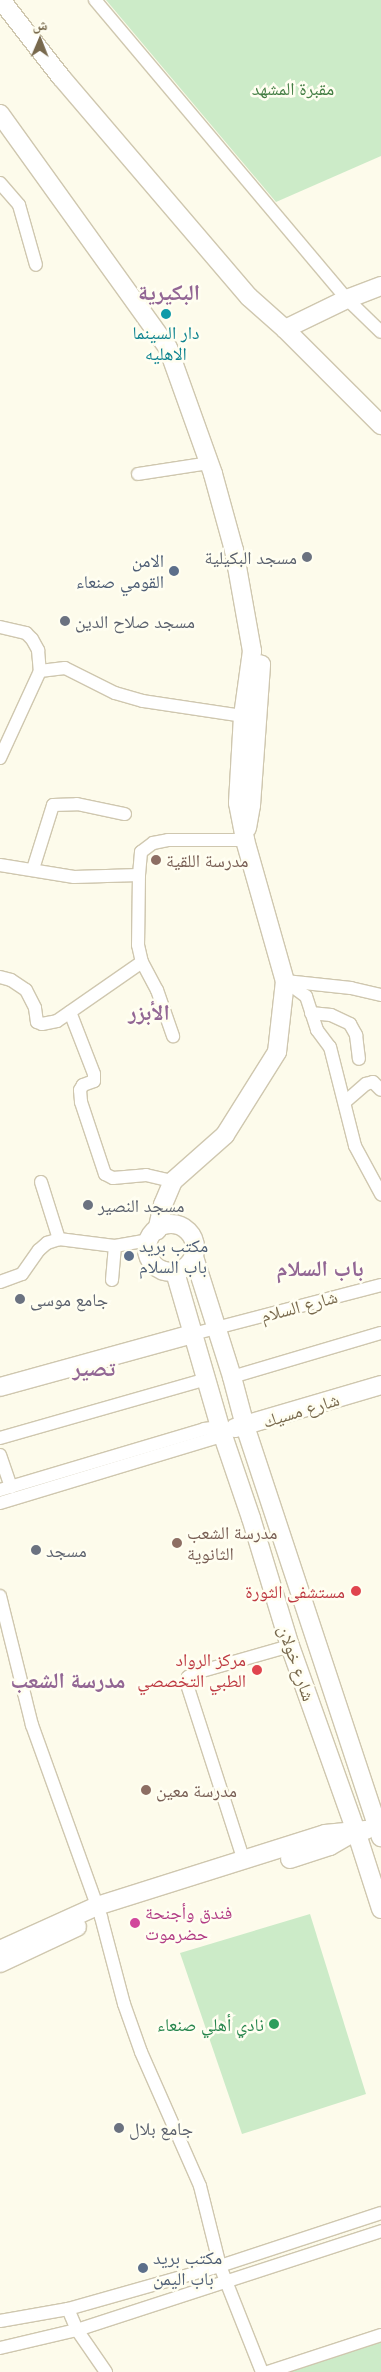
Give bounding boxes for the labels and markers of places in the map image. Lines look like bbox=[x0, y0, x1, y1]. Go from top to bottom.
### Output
marker: دار السينما الاهليه bbox=[160, 308, 172, 320]
place label: دار السينما الاهليه bbox=[132, 322, 200, 364]
place label: مسجد البكيلية bbox=[205, 546, 297, 568]
place label: الامن القومي صنعاء bbox=[76, 550, 164, 592]
marker: مسجد البكيلية bbox=[301, 551, 313, 563]
marker: الامن القومي صنعاء bbox=[168, 565, 180, 577]
place label: مسجد صلاح الدين bbox=[75, 610, 195, 632]
marker: مسجد صلاح الدين bbox=[59, 615, 71, 627]
place label: مدرسة اللقية bbox=[166, 849, 248, 871]
marker: مدرسة اللقية bbox=[150, 854, 162, 866]
place label: مسجد النصير bbox=[98, 1194, 184, 1216]
marker: مسجد النصير bbox=[82, 1199, 94, 1211]
place label: مكتب بريد باب السلام bbox=[139, 1235, 208, 1278]
marker: مكتب بريد باب السلام bbox=[123, 1250, 135, 1262]
place label: جامع موسى bbox=[30, 1288, 108, 1310]
marker: جامع موسى bbox=[14, 1293, 26, 1305]
place label: مدرسة الشعب الثانوية bbox=[187, 1522, 278, 1565]
marker: مدرسة الشعب الثانوية bbox=[171, 1537, 183, 1549]
place label: مسجد bbox=[46, 1539, 87, 1561]
marker: مسجد bbox=[30, 1544, 42, 1556]
place label: مستشفى الثورة bbox=[245, 1580, 345, 1602]
marker: مستشفى الثورة bbox=[349, 1584, 363, 1598]
place label: مركز الرواد الطبي التخصصي bbox=[137, 1649, 246, 1692]
marker: مركز الرواد الطبي التخصصي bbox=[250, 1663, 264, 1677]
place label: مدرسة معين bbox=[156, 1779, 237, 1801]
marker: مدرسة معين bbox=[140, 1784, 152, 1796]
place label: فندق وأجنحة حضرموت bbox=[145, 1902, 232, 1945]
marker: فندق وأجنحة حضرموت bbox=[129, 1917, 141, 1929]
place label: نادي أهلي صنعاء bbox=[157, 2013, 264, 2035]
marker: نادي أهلي صنعاء bbox=[268, 2018, 280, 2030]
place label: جامع بلال bbox=[129, 2117, 193, 2139]
marker: جامع بلال bbox=[113, 2122, 125, 2134]
place label: مكتب بريد باب اليمن bbox=[153, 2247, 222, 2290]
marker: مكتب بريد باب اليمن bbox=[137, 2262, 149, 2274]

